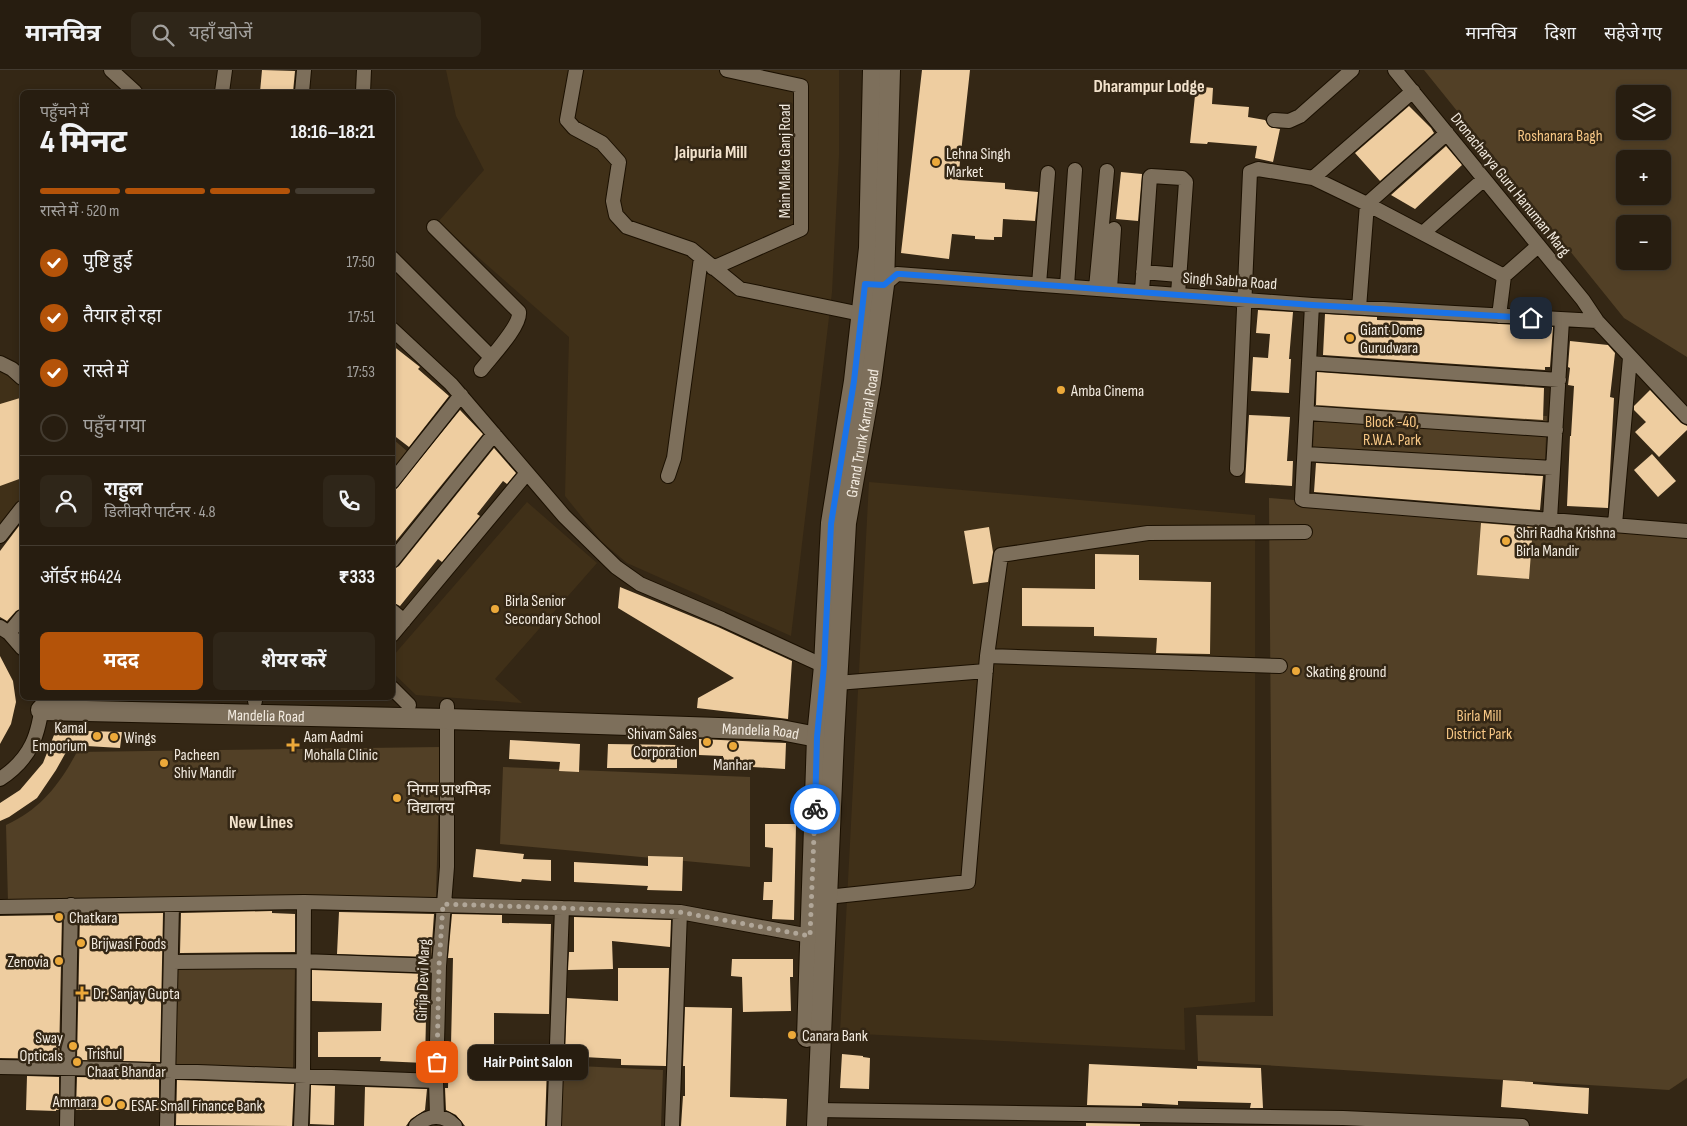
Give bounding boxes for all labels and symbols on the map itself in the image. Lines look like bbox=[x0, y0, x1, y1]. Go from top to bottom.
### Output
district label: Dharampur Lodge bbox=[1093, 76, 1205, 97]
street label: Main Malka Ganj Road bbox=[776, 104, 795, 218]
street label: Dronacharya Guru Hanuman Marg bbox=[1446, 109, 1574, 260]
park label: Roshanara Bagh bbox=[1517, 127, 1603, 146]
district label: Jaipuria Mill bbox=[674, 142, 747, 163]
place label: Lehna Singh Market bbox=[946, 145, 1010, 182]
marker: Lehna Singh Market bbox=[930, 156, 942, 168]
street label: Singh Sabha Road bbox=[1182, 269, 1278, 294]
pin bbox=[1510, 297, 1552, 339]
place label: Giant Dome Gurudwara bbox=[1360, 321, 1423, 358]
marker: Giant Dome Gurudwara bbox=[1344, 332, 1356, 344]
street label: Grand Trunk Karnal Road bbox=[843, 368, 884, 499]
place label: Amba Cinema bbox=[1070, 382, 1144, 401]
marker: Amba Cinema bbox=[1055, 384, 1067, 396]
park label: Block -40, R.W.A. Park bbox=[1363, 413, 1421, 450]
place label: Shri Radha Krishna Birla Mandir bbox=[1516, 524, 1616, 561]
marker: Shri Radha Krishna Birla Mandir bbox=[1500, 535, 1512, 547]
place label: Birla Senior Secondary School bbox=[505, 592, 601, 629]
marker: Birla Senior Secondary School bbox=[489, 603, 501, 615]
place label: Skating ground bbox=[1306, 663, 1386, 682]
marker: Skating ground bbox=[1290, 665, 1302, 677]
street label: Mandelia Road bbox=[227, 706, 305, 727]
park label: Birla Mill District Park bbox=[1446, 707, 1512, 744]
place label: Kamal Emporium bbox=[32, 719, 87, 756]
street label: Mandelia Road bbox=[722, 720, 801, 744]
place label: Shivam Sales Corporation bbox=[627, 725, 697, 762]
place label: Aam Aadmi Mohalla Clinic bbox=[303, 728, 378, 765]
place label: Wings bbox=[124, 729, 157, 748]
marker: Kamal Emporium bbox=[91, 730, 103, 742]
marker: Wings bbox=[108, 731, 120, 743]
marker: Shivam Sales Corporation bbox=[701, 736, 713, 748]
marker: Aam Aadmi Mohalla Clinic bbox=[286, 738, 300, 752]
marker: Manhar bbox=[727, 740, 739, 752]
place label: Pacheen Shiv Mandir bbox=[174, 746, 237, 783]
place label: Manhar bbox=[713, 756, 753, 775]
marker: Pacheen Shiv Mandir bbox=[158, 757, 170, 769]
place label: निगम प्राथमिक विद्यालय bbox=[407, 781, 491, 818]
courier bbox=[790, 784, 840, 834]
marker: निगम प्राथमिक विद्यालय bbox=[391, 792, 403, 804]
district label: New Lines bbox=[229, 812, 293, 833]
place label: Chatkara bbox=[69, 909, 117, 928]
marker: Chatkara bbox=[53, 911, 65, 923]
place label: Brijwasi Foods bbox=[91, 935, 167, 954]
marker: Brijwasi Foods bbox=[75, 937, 87, 949]
street label: Girija Devi Marg bbox=[413, 939, 434, 1021]
place label: Zenovia bbox=[8, 953, 49, 972]
marker: Zenovia bbox=[53, 955, 65, 967]
place label: Dr. Sanjay Gupta bbox=[93, 985, 180, 1004]
marker: Dr. Sanjay Gupta bbox=[75, 986, 89, 1000]
place label: Canara Bank bbox=[802, 1027, 868, 1046]
place label: Sway Opticals bbox=[20, 1029, 63, 1066]
marker: Canara Bank bbox=[786, 1029, 798, 1041]
marker: Sway Opticals bbox=[67, 1040, 79, 1052]
pin bbox=[416, 1041, 458, 1083]
callout: Hair Point Salon bbox=[467, 1044, 587, 1080]
place label: Trishul Chaat Bhandar bbox=[87, 1045, 166, 1082]
marker: Trishul Chaat Bhandar bbox=[71, 1056, 83, 1068]
place label: Ammara bbox=[52, 1093, 97, 1112]
marker: Ammara bbox=[101, 1095, 113, 1107]
place label: ESAF Small Finance Bank bbox=[131, 1097, 263, 1116]
marker: ESAF Small Finance Bank bbox=[115, 1099, 127, 1111]

